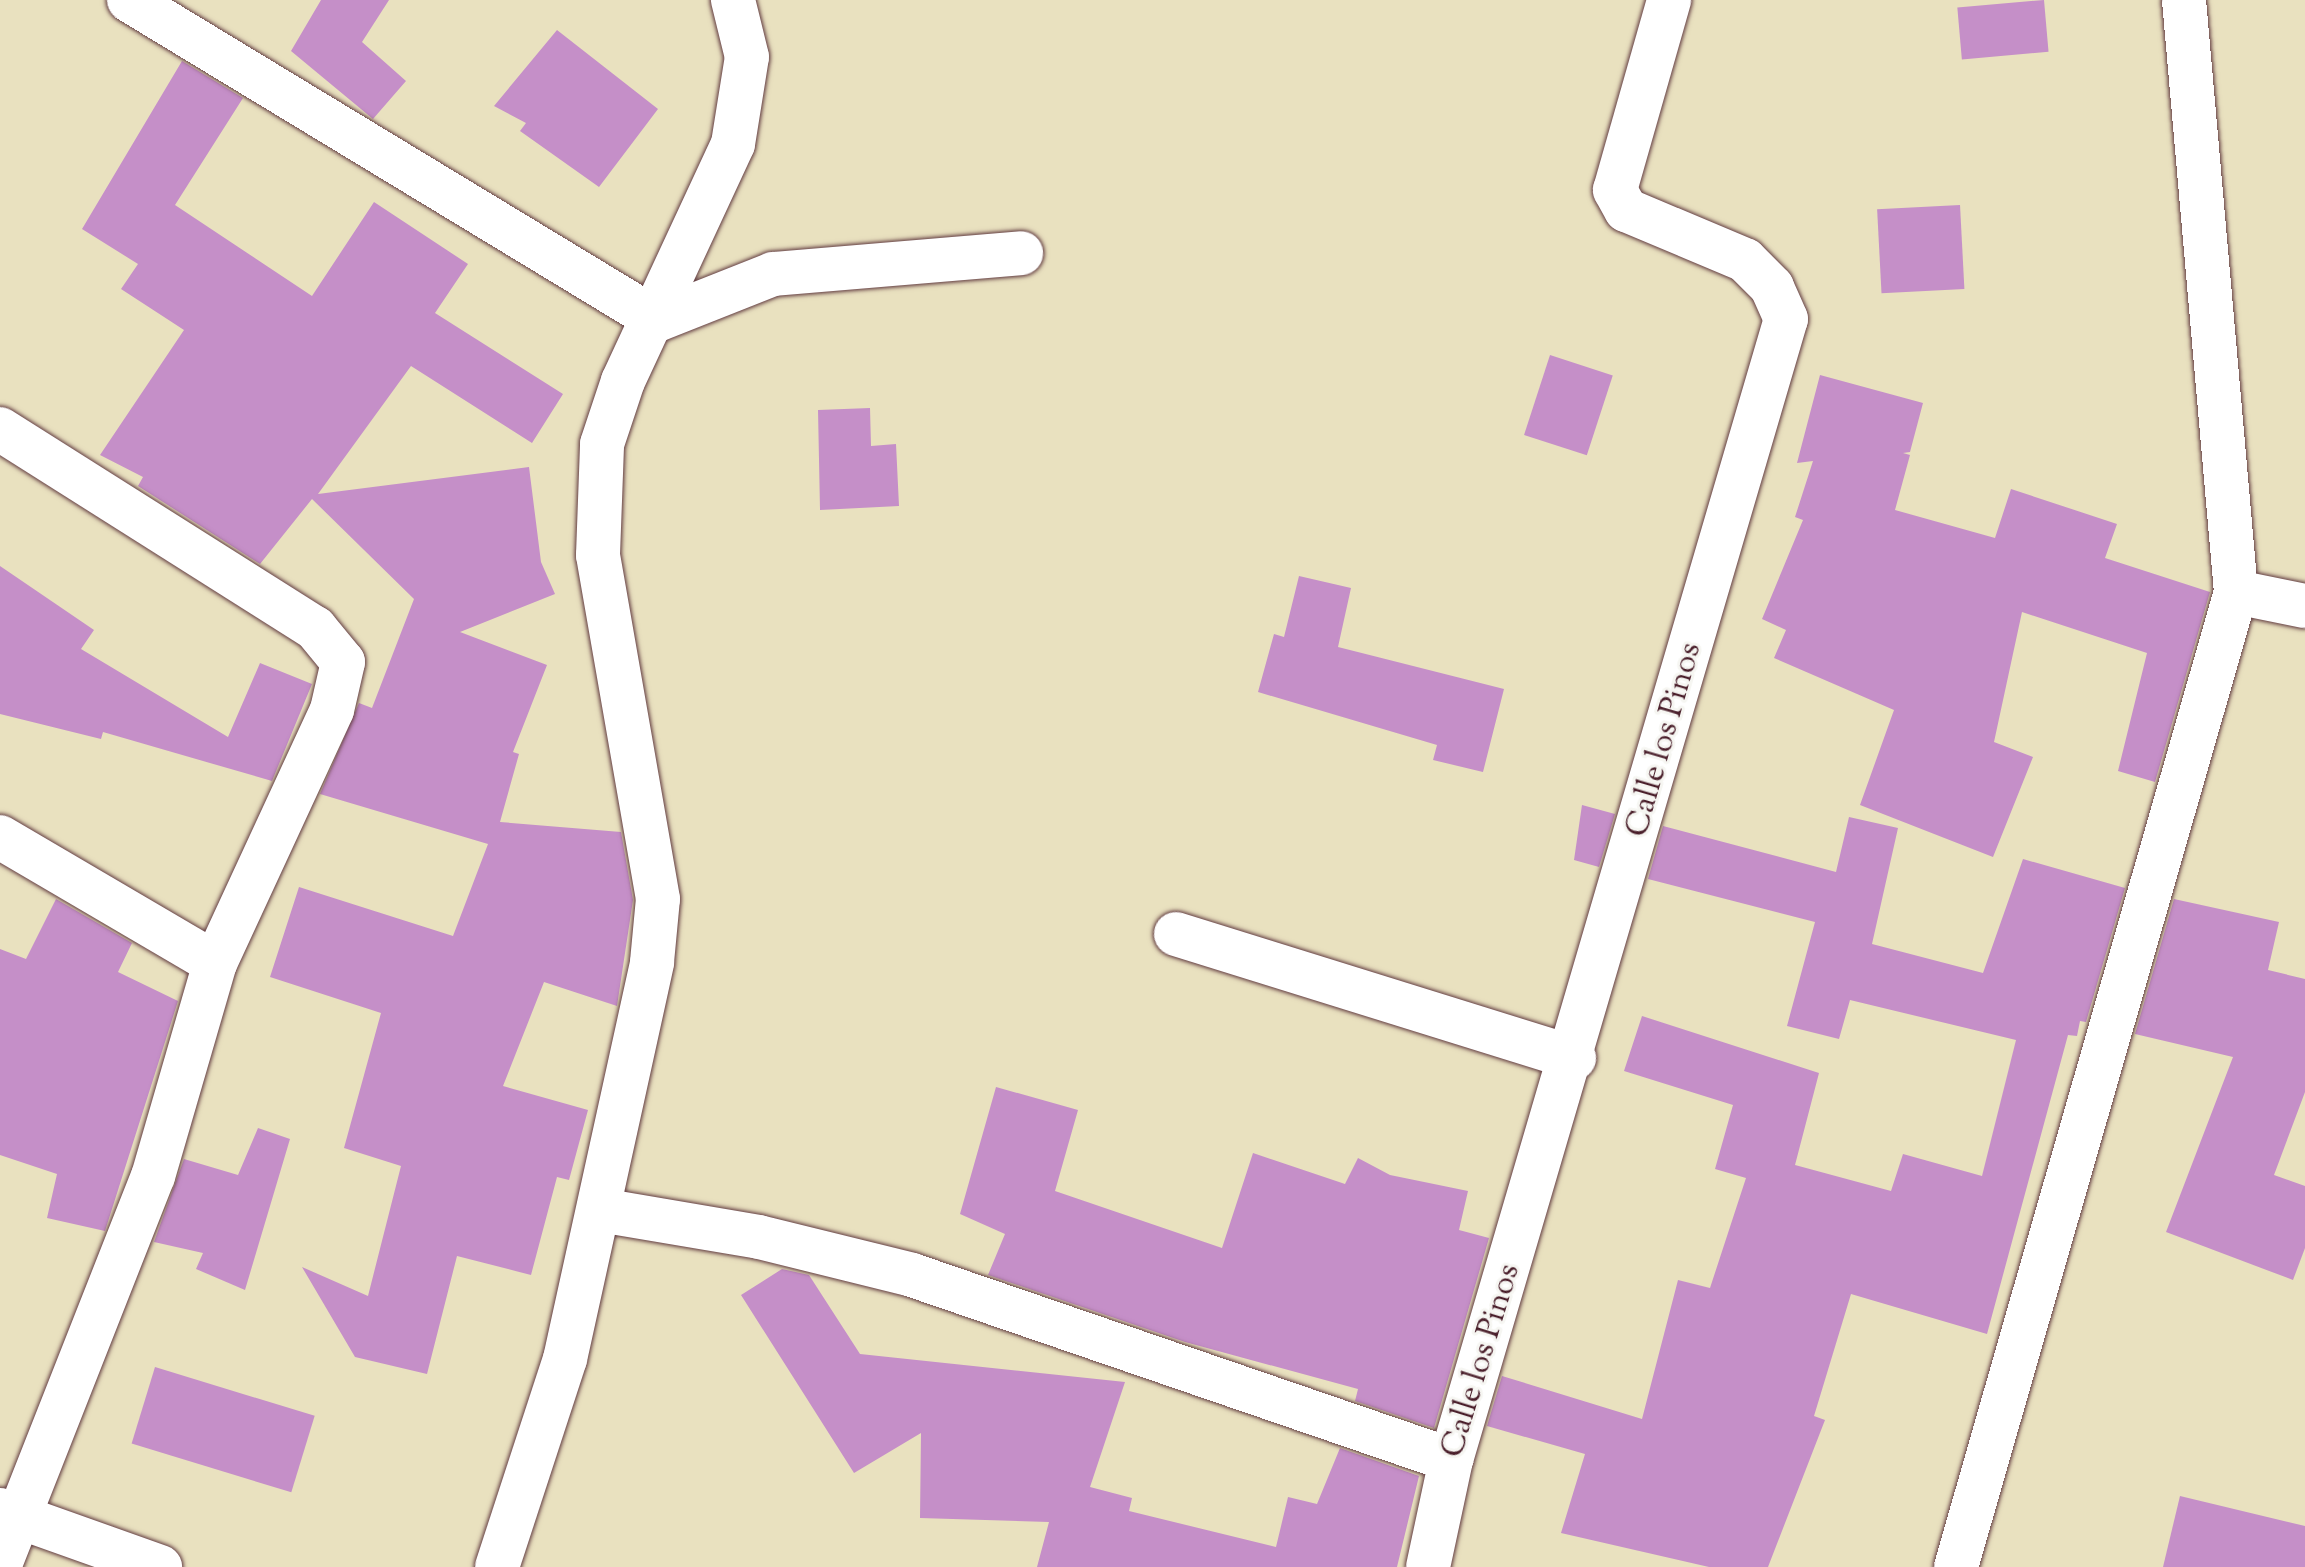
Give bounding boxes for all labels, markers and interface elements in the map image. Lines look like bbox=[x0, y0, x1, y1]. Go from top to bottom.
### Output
street label: Calle los Pinos bbox=[1619, 638, 1711, 842]
street label: Calle los Pinos bbox=[1434, 1260, 1530, 1462]

